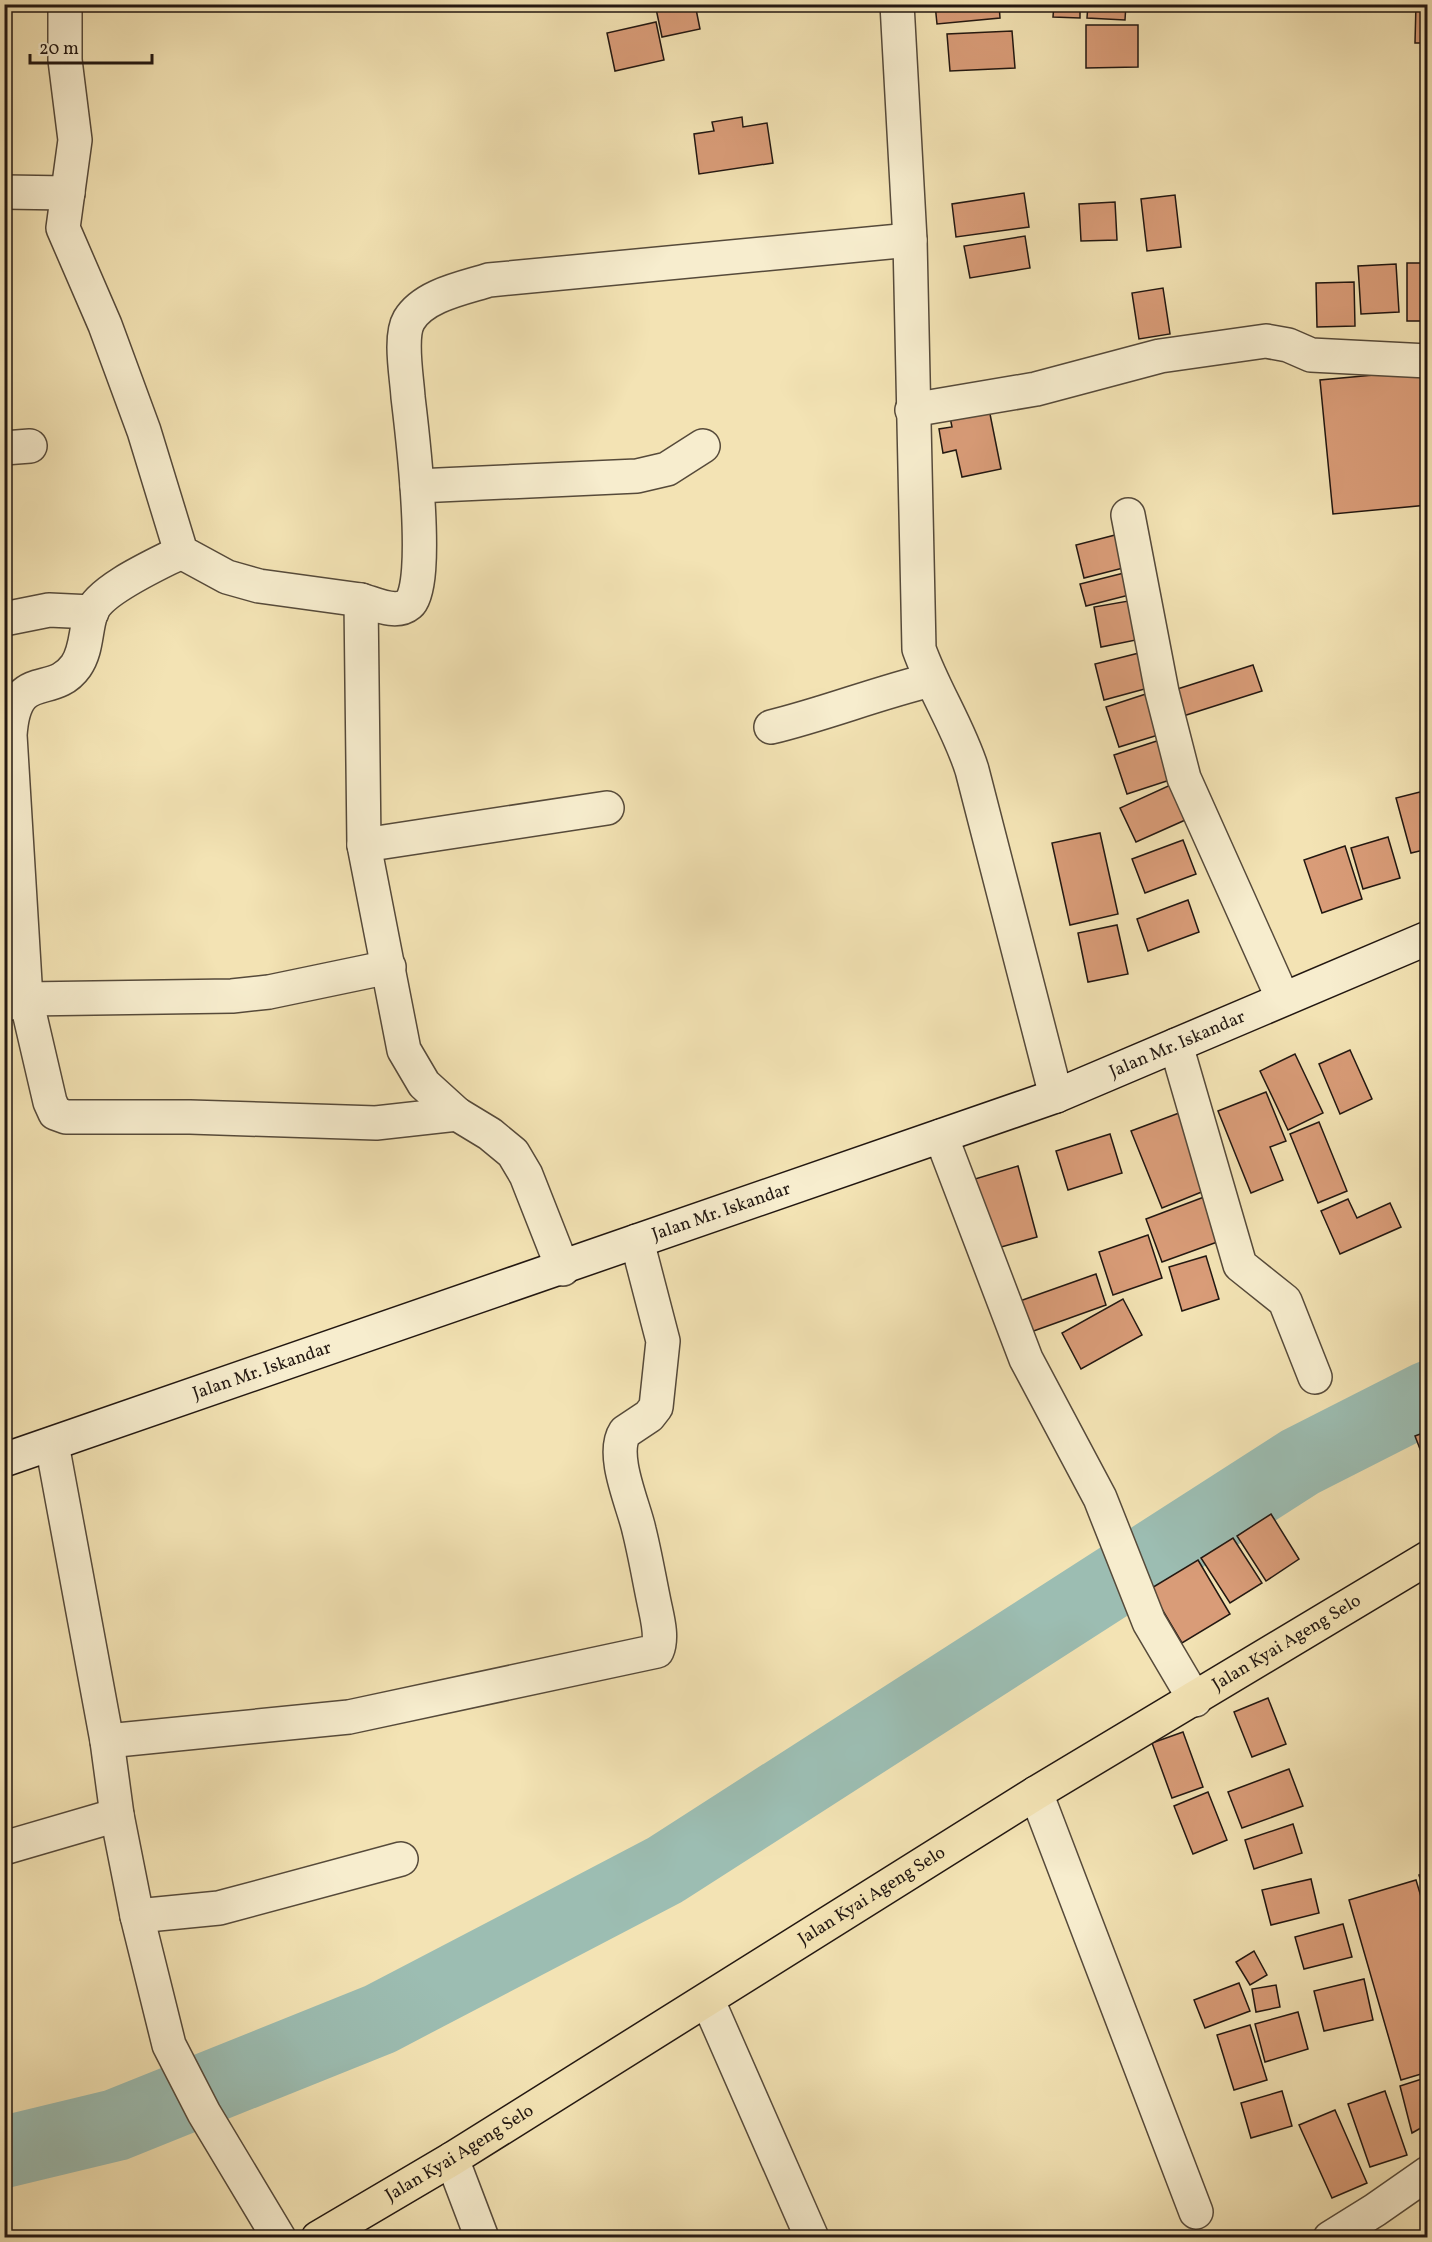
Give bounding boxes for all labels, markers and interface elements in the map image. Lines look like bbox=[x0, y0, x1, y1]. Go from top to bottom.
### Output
scale bar bbox=[30, 27, 152, 65]
text: 20 m bbox=[39, 37, 79, 62]
street label: Jalan Mr. Iskandar bbox=[1106, 1004, 1250, 1084]
street label: Jalan Mr. Iskandar bbox=[648, 1176, 794, 1247]
street label: Jalan Mr. Iskandar bbox=[189, 1335, 335, 1406]
street label: Jalan Kyai Ageng Selo bbox=[1207, 1588, 1366, 1697]
street label: Jalan Kyai Ageng Selo bbox=[793, 1840, 950, 1952]
street label: Jalan Kyai Ageng Selo bbox=[381, 2098, 539, 2208]

